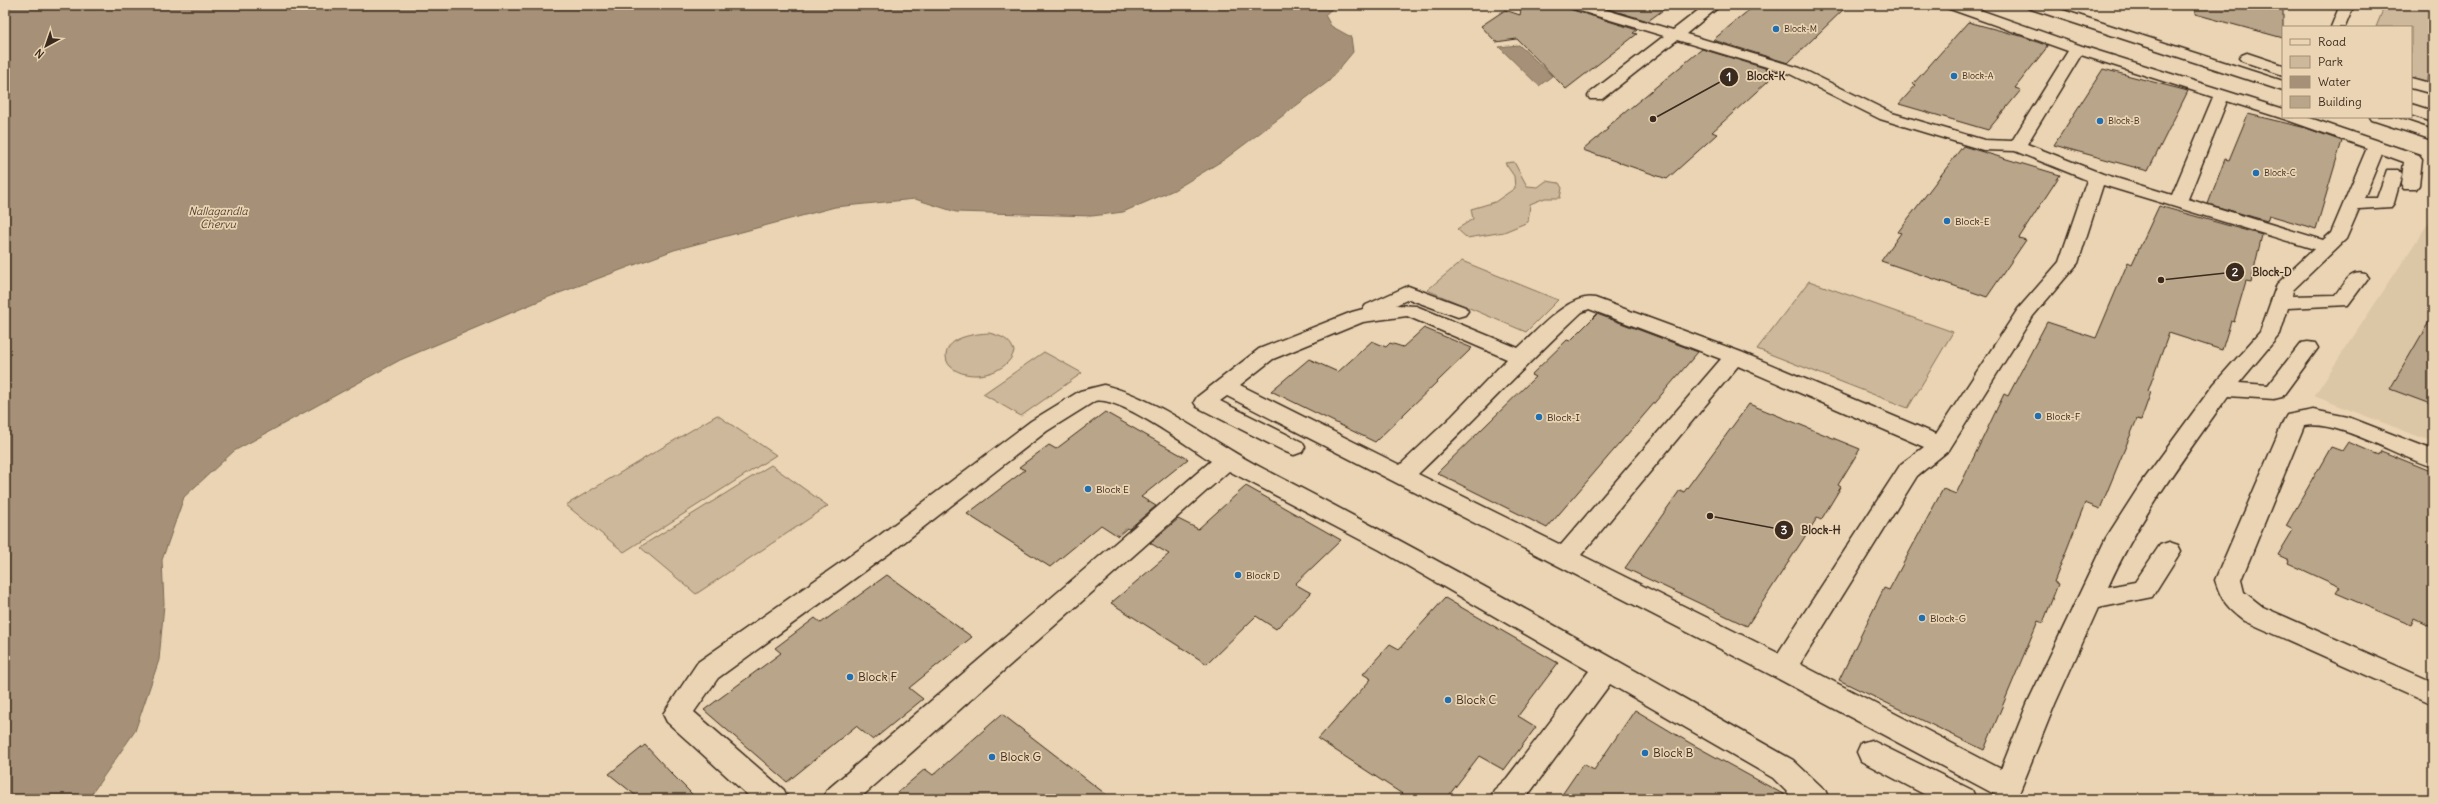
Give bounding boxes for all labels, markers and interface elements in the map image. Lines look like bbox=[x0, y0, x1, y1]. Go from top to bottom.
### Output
place label: Block-M bbox=[1784, 23, 1817, 34]
marker: Block-M bbox=[1771, 24, 1781, 34]
north arrow bbox=[26, 26, 66, 66]
legend bbox=[2282, 26, 2412, 118]
text: Road bbox=[2318, 34, 2346, 49]
text: N bbox=[32, 46, 47, 61]
text: Park bbox=[2318, 54, 2343, 69]
callout: Block-K bbox=[1719, 65, 1793, 88]
text: 1 bbox=[1727, 69, 1731, 84]
text: Block-K bbox=[1747, 69, 1785, 83]
place label: Block-A bbox=[1962, 70, 1994, 81]
marker: Block-A bbox=[1949, 71, 1959, 81]
text: Water bbox=[2318, 74, 2351, 89]
text: Building bbox=[2318, 94, 2362, 109]
place label: Block-B bbox=[2108, 115, 2140, 126]
marker: Block-B bbox=[2095, 116, 2105, 126]
place label: Block-C bbox=[2264, 167, 2296, 178]
marker: Block-C bbox=[2251, 168, 2261, 178]
water label: Nallagandla Chervu bbox=[189, 204, 248, 231]
place label: Block-E bbox=[1955, 215, 1990, 228]
marker: Block-E bbox=[1942, 216, 1952, 226]
callout: Block-D bbox=[2225, 260, 2300, 283]
text: 2 bbox=[2232, 264, 2239, 279]
text: Block-D bbox=[2252, 265, 2292, 279]
place label: Block-F bbox=[2046, 410, 2081, 423]
place label: Block-I bbox=[1547, 411, 1580, 424]
marker: Block-F bbox=[2033, 411, 2043, 421]
marker: Block-I bbox=[1534, 412, 1544, 422]
place label: Block E bbox=[1096, 483, 1129, 496]
marker: Block E bbox=[1083, 484, 1093, 494]
callout: Block-H bbox=[1774, 519, 1849, 542]
text: 3 bbox=[1781, 522, 1788, 537]
text: Block-H bbox=[1801, 523, 1841, 537]
place label: Block D bbox=[1246, 569, 1280, 582]
marker: Block D bbox=[1233, 570, 1243, 580]
place label: Block-G bbox=[1930, 612, 1966, 625]
marker: Block-G bbox=[1917, 613, 1927, 623]
place label: Block F bbox=[858, 669, 897, 684]
marker: Block F bbox=[845, 672, 855, 682]
place label: Block C bbox=[1456, 692, 1496, 707]
marker: Block C bbox=[1443, 695, 1453, 705]
place label: Block B bbox=[1653, 745, 1693, 760]
marker: Block B bbox=[1640, 748, 1650, 758]
place label: Block G bbox=[1000, 749, 1041, 764]
marker: Block G bbox=[987, 752, 997, 762]

